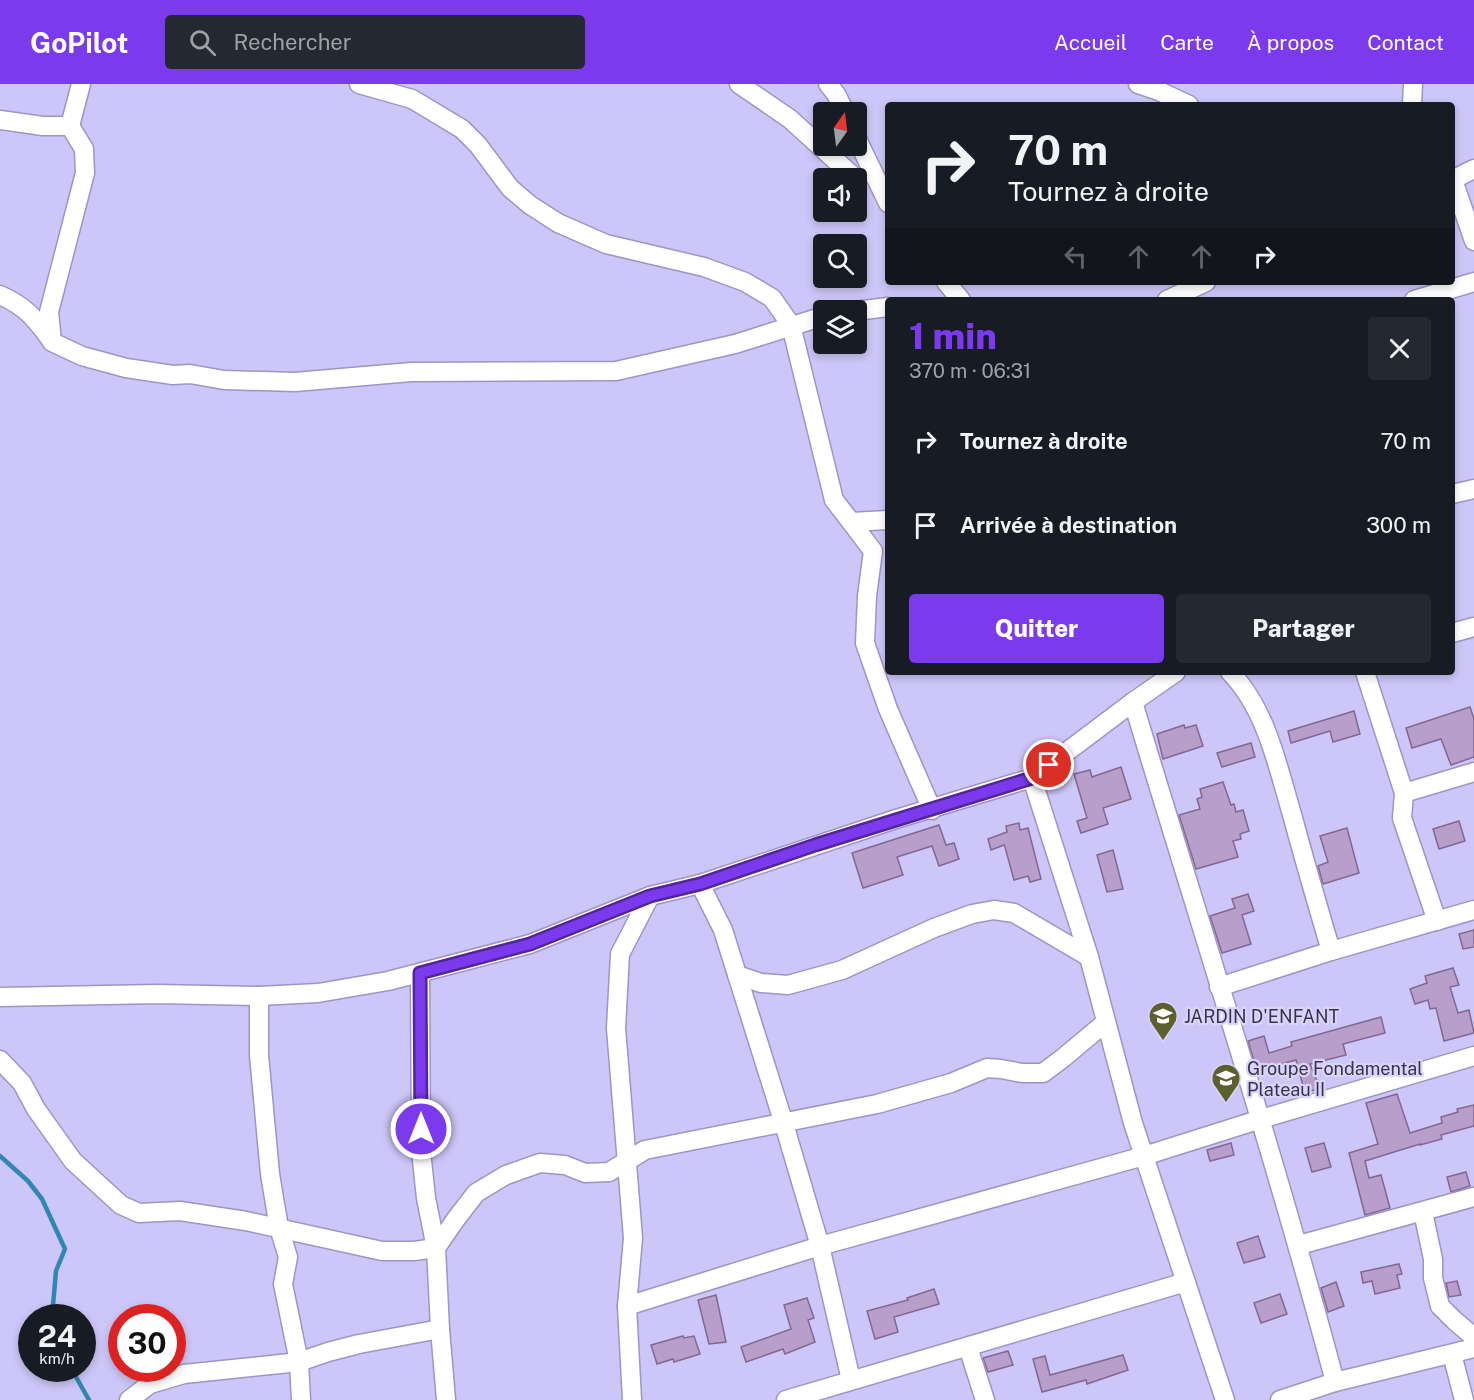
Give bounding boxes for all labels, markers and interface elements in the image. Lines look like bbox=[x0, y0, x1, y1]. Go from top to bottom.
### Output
search box bbox=[165, 15, 585, 69]
text: GoPilot bbox=[30, 26, 129, 59]
icon: search bbox=[186, 26, 219, 59]
text: Rechercher bbox=[234, 29, 351, 55]
text: Accueil bbox=[1054, 30, 1127, 55]
text: Carte bbox=[1160, 30, 1214, 55]
text: À propos bbox=[1247, 30, 1334, 55]
text: Contact bbox=[1367, 30, 1444, 55]
north arrow bbox=[813, 102, 867, 156]
map controls bbox=[813, 102, 867, 354]
text: 70 m bbox=[1008, 125, 1108, 174]
icon: right bbox=[909, 126, 987, 204]
button: sound bbox=[813, 168, 867, 222]
text: Tournez à droite bbox=[1008, 175, 1209, 207]
button: search bbox=[813, 234, 867, 288]
icon: left bbox=[1059, 240, 1092, 273]
icon: ahead bbox=[1122, 240, 1155, 273]
icon: ahead bbox=[1185, 240, 1218, 273]
icon: right bbox=[1248, 240, 1281, 273]
button: layers bbox=[813, 300, 867, 354]
text: 1 min bbox=[909, 315, 997, 357]
button: close bbox=[1368, 317, 1431, 380]
text: 370 m · 06:31 bbox=[909, 359, 1031, 383]
icon: right bbox=[909, 425, 942, 458]
text: Tournez à droite bbox=[960, 428, 1128, 454]
text: 70 m bbox=[1380, 428, 1431, 454]
icon: arrive bbox=[909, 509, 942, 542]
text: Arrivée à destination bbox=[960, 512, 1177, 538]
text: 300 m bbox=[1366, 512, 1431, 538]
button: Quitter bbox=[909, 594, 1164, 663]
button: Partager bbox=[1176, 594, 1431, 663]
pin bbox=[1023, 739, 1074, 790]
icon: arrive bbox=[1032, 748, 1065, 781]
school or university icon: JARDIN D'ENFANT bbox=[1147, 1000, 1179, 1042]
place label: JARDIN D'ENFANT bbox=[1184, 1006, 1340, 1027]
place label: Groupe Fondamental Plateau II bbox=[1247, 1058, 1423, 1100]
school or university icon: Groupe Fondamental Plateau II bbox=[1210, 1062, 1242, 1104]
position arrow bbox=[389, 1097, 453, 1161]
speed limit sign: 30 bbox=[108, 1304, 186, 1382]
text: 24 bbox=[38, 1318, 76, 1354]
text: km/h bbox=[39, 1350, 75, 1367]

